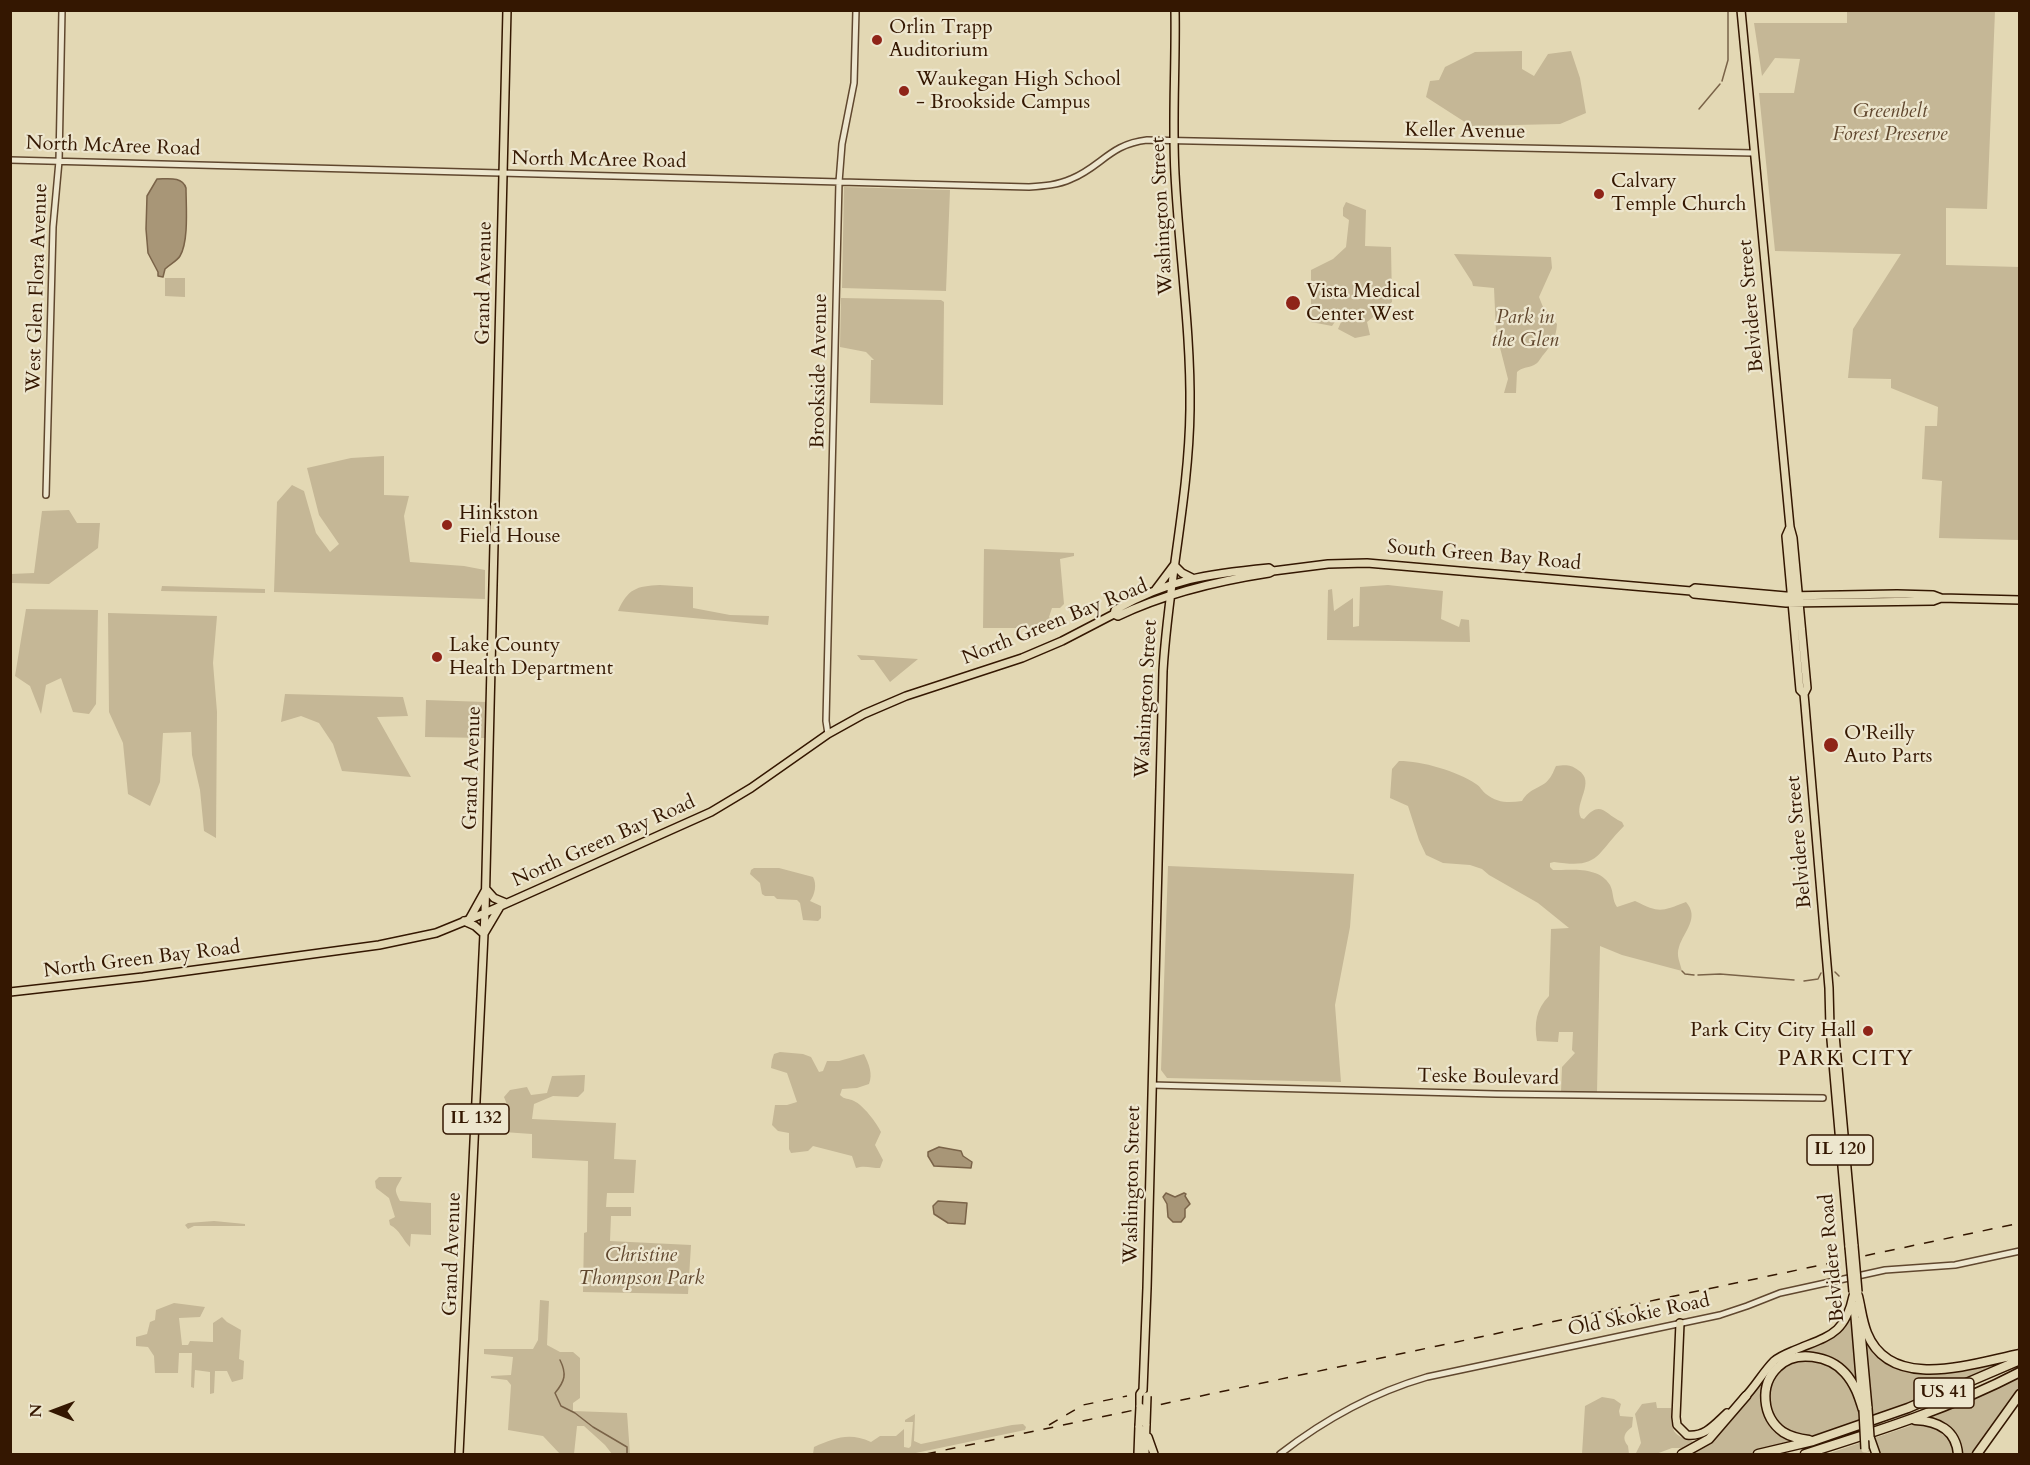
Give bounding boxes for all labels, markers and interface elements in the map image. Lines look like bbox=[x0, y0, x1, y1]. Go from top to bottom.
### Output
place label: Orlin Trapp Auditorium bbox=[889, 16, 993, 63]
marker: Orlin Trapp Auditorium bbox=[870, 33, 884, 47]
place label: Waukegan High School - Brookside Campus bbox=[916, 68, 1121, 115]
marker: Waukegan High School - Brookside Campus bbox=[897, 84, 911, 98]
park label: Greenbelt Forest Preserve bbox=[1832, 100, 1948, 147]
street label: Keller Avenue bbox=[1404, 119, 1526, 145]
street label: North McAree Road bbox=[25, 132, 201, 162]
street label: Washington Street bbox=[1147, 136, 1179, 296]
street label: North McAree Road bbox=[511, 147, 687, 175]
place label: Calvary Temple Church bbox=[1611, 170, 1746, 217]
street label: West Glen Flora Avenue bbox=[22, 183, 54, 393]
marker: Calvary Temple Church bbox=[1592, 187, 1606, 201]
street label: Grand Avenue bbox=[472, 221, 498, 345]
street label: Belvidere Street bbox=[1734, 239, 1770, 373]
place label: Vista Medical Center West bbox=[1306, 280, 1420, 327]
street label: Brookside Avenue bbox=[807, 293, 833, 449]
marker: Vista Medical Center West bbox=[1284, 294, 1302, 312]
park label: Park in the Glen bbox=[1491, 306, 1559, 353]
place label: Hinkston Field House bbox=[459, 502, 560, 549]
marker: Hinkston Field House bbox=[440, 518, 454, 532]
street label: South Green Bay Road bbox=[1386, 536, 1582, 576]
street label: North Green Bay Road bbox=[959, 575, 1151, 671]
street label: Washington Street bbox=[1131, 619, 1163, 779]
place label: Lake County Health Department bbox=[449, 634, 613, 681]
marker: Lake County Health Department bbox=[430, 650, 444, 664]
street label: Grand Avenue bbox=[459, 706, 487, 830]
place label: O'Reilly Auto Parts bbox=[1844, 722, 1932, 769]
marker: O'Reilly Auto Parts bbox=[1822, 736, 1840, 754]
street label: Belvidere Street bbox=[1782, 775, 1818, 909]
street label: North Green Bay Road bbox=[509, 791, 699, 893]
street label: North Green Bay Road bbox=[42, 936, 242, 984]
place label: Park City City Hall bbox=[1690, 1019, 1856, 1043]
marker: Park City City Hall bbox=[1861, 1024, 1875, 1038]
district label: PARK CITY bbox=[1778, 1047, 1914, 1073]
street label: Teske Boulevard bbox=[1417, 1065, 1559, 1091]
road number: IL 132 bbox=[443, 1104, 509, 1134]
street label: Washington Street bbox=[1120, 1106, 1146, 1264]
road number: IL 120 bbox=[1807, 1135, 1873, 1165]
street label: Grand Avenue bbox=[439, 1192, 467, 1316]
street label: Belvidere Road bbox=[1815, 1193, 1851, 1323]
park label: Christine Thompson Park bbox=[578, 1244, 704, 1291]
street label: Old Skokie Road bbox=[1566, 1289, 1712, 1343]
road number: US 41 bbox=[1914, 1378, 1974, 1408]
north arrow bbox=[24, 1381, 84, 1441]
text: N bbox=[25, 1404, 47, 1418]

